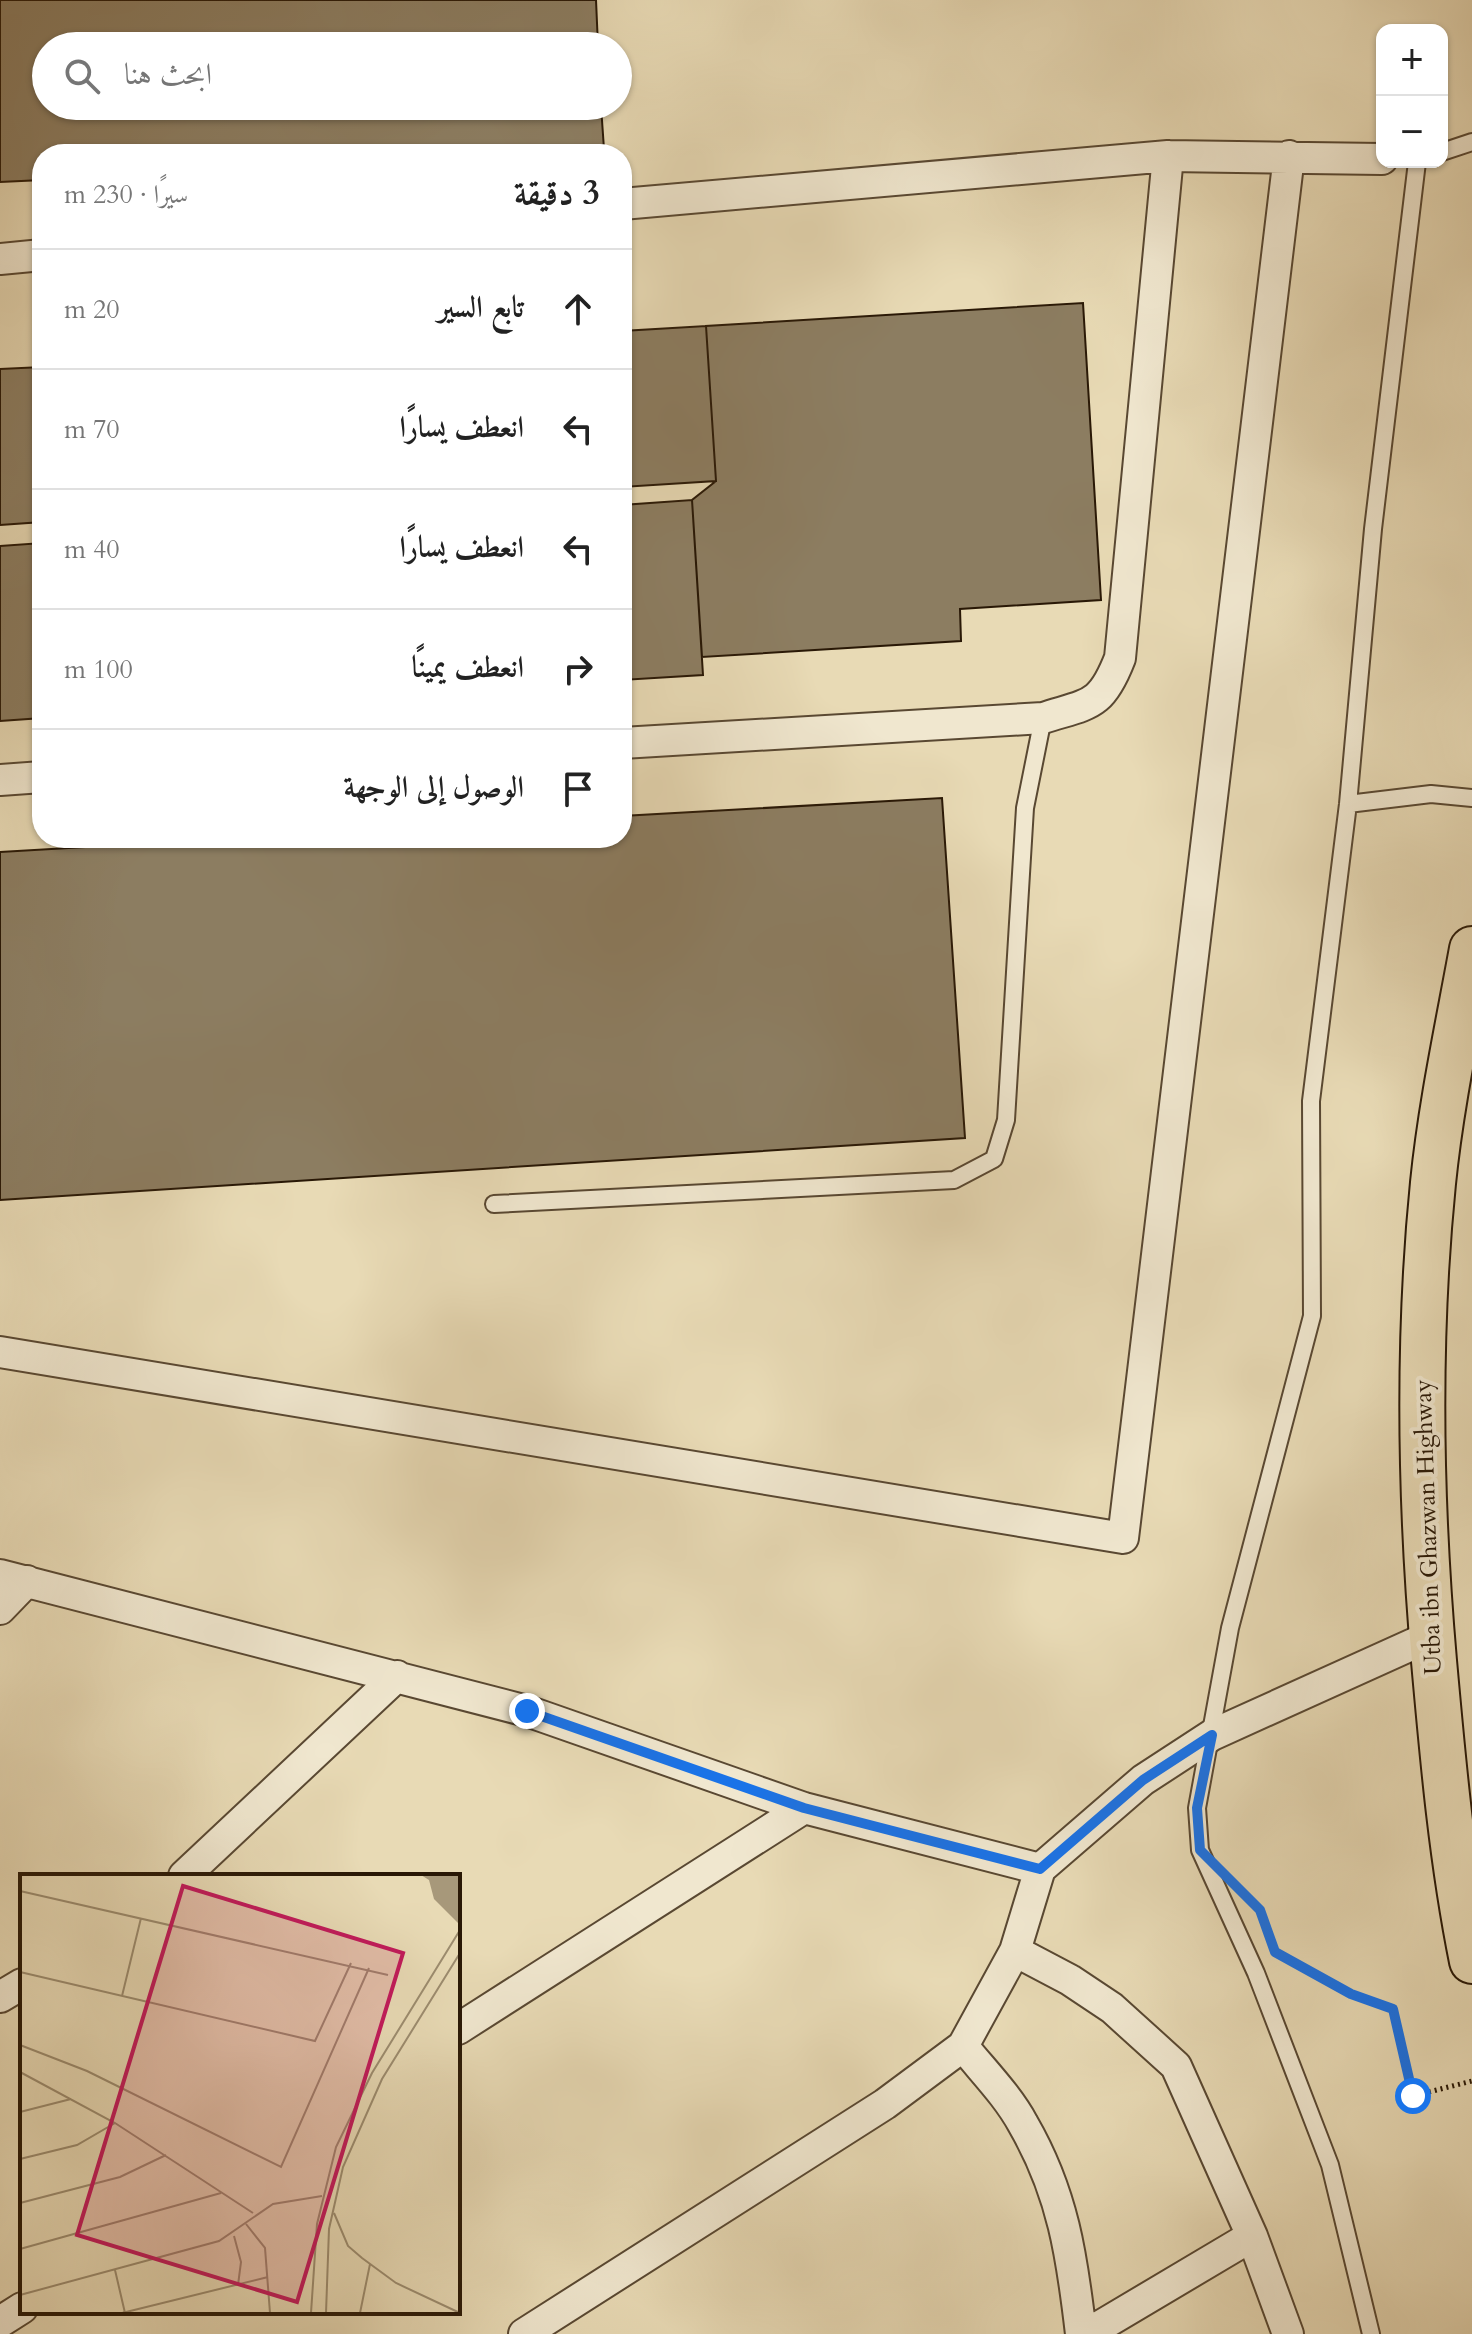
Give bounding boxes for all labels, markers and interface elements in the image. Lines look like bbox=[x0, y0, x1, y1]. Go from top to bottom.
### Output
map controls bbox=[1376, 24, 1448, 168]
button: + bbox=[1376, 24, 1448, 96]
search box bbox=[32, 32, 632, 120]
icon: search bbox=[60, 54, 104, 98]
text: ابحث هنا bbox=[124, 54, 212, 95]
button: − bbox=[1376, 96, 1448, 168]
text: 3 دقيقة bbox=[514, 170, 600, 216]
text: سيرًا · 230 m bbox=[64, 177, 188, 212]
text: تابع السير bbox=[438, 287, 524, 328]
icon: ahead bbox=[556, 287, 600, 331]
text: 20 m bbox=[64, 292, 120, 327]
text: انعطف يسارًا bbox=[399, 407, 524, 448]
icon: left bbox=[556, 407, 600, 451]
text: 70 m bbox=[64, 412, 120, 447]
text: انعطف يسارًا bbox=[399, 527, 524, 568]
icon: left bbox=[556, 527, 600, 571]
text: 40 m bbox=[64, 532, 120, 567]
text: انعطف يمينًا bbox=[411, 647, 524, 688]
icon: right bbox=[556, 647, 600, 691]
text: 100 m bbox=[64, 652, 133, 687]
text: الوصول إلى الوجهة bbox=[344, 767, 524, 808]
icon: arrive bbox=[556, 767, 600, 811]
street label: Utba ibn Ghazwan Highway bbox=[1406, 1379, 1450, 1675]
route end bbox=[509, 1693, 545, 1729]
inset map bbox=[20, 1874, 460, 2314]
route start bbox=[1395, 2078, 1431, 2114]

